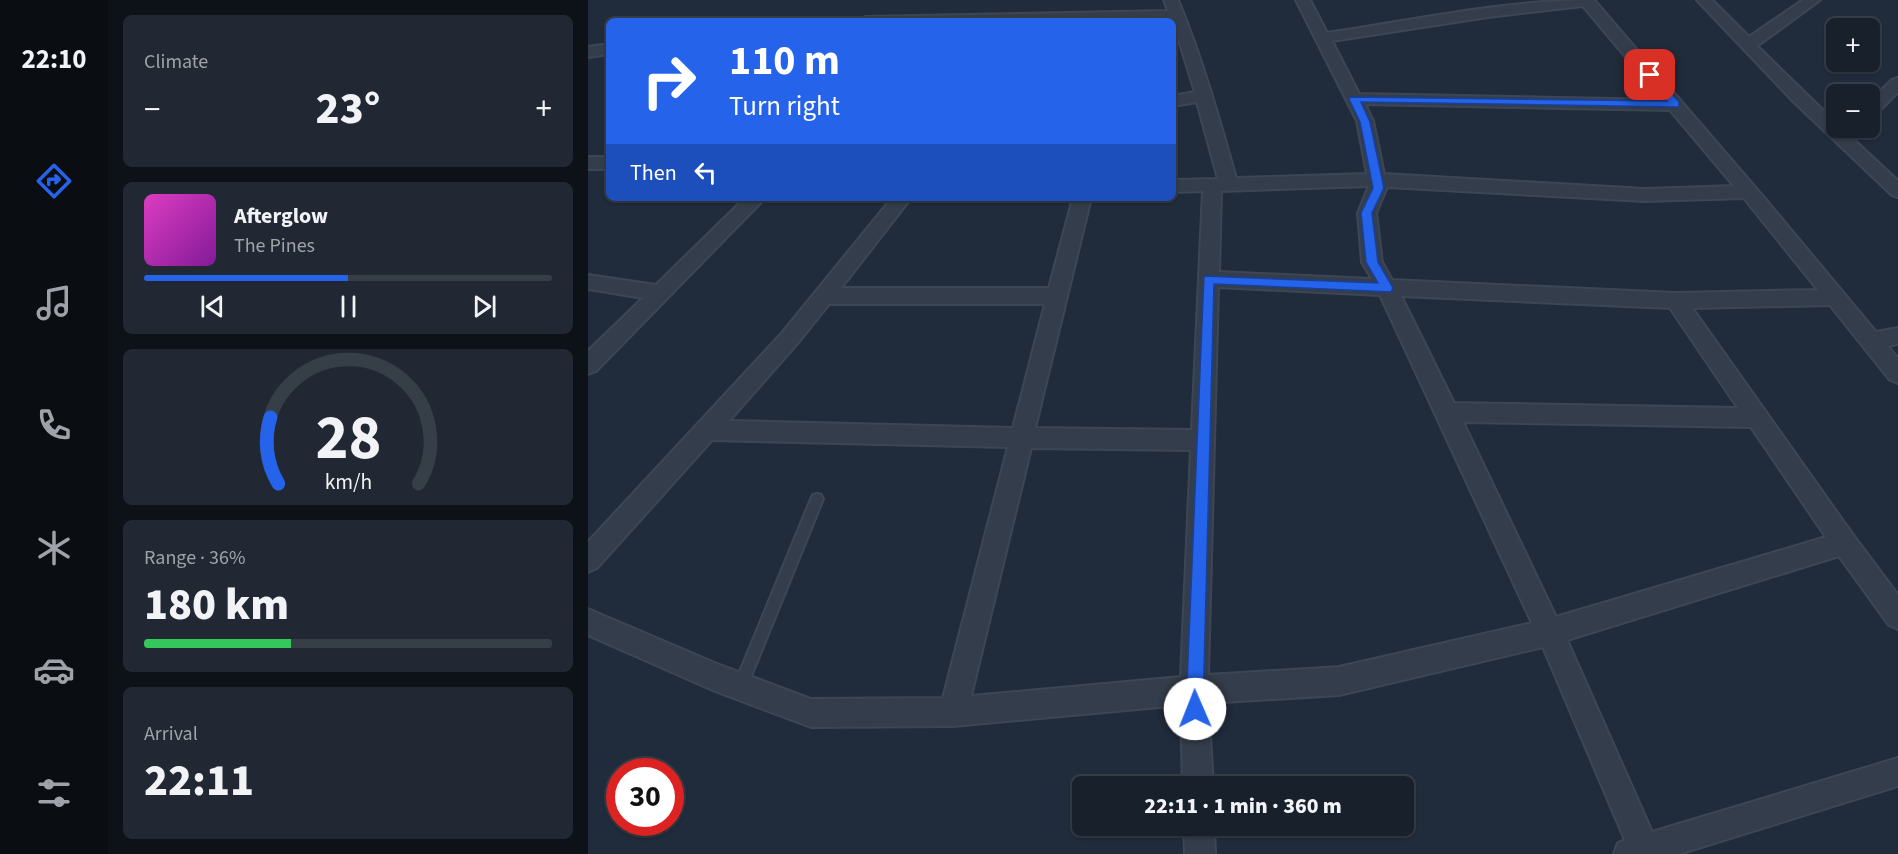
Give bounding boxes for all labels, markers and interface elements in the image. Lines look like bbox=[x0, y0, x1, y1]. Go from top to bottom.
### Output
map controls bbox=[1826, 18, 1880, 138]
button: + bbox=[1826, 18, 1880, 72]
text: 110 m bbox=[729, 31, 840, 91]
text: 22:10 bbox=[21, 40, 87, 79]
icon: right bbox=[630, 42, 708, 120]
text: Climate bbox=[144, 48, 208, 76]
pin bbox=[1624, 49, 1675, 100]
icon: arrive bbox=[1633, 58, 1666, 91]
text: 23° bbox=[316, 77, 380, 141]
button: − bbox=[1826, 84, 1880, 138]
text: − bbox=[144, 86, 160, 133]
text: + bbox=[536, 86, 552, 133]
text: Turn right bbox=[729, 87, 840, 126]
icon: left bbox=[689, 156, 722, 189]
text: Then bbox=[630, 157, 677, 189]
icon: directions bbox=[33, 160, 75, 202]
text: Afterglow bbox=[234, 200, 328, 232]
text: The Pines bbox=[234, 232, 315, 260]
icon: music bbox=[33, 282, 75, 324]
icon: previous bbox=[196, 290, 229, 323]
icon: pause bbox=[332, 290, 365, 323]
icon: next bbox=[468, 290, 501, 323]
text: 28 bbox=[315, 394, 381, 483]
icon: phone bbox=[33, 404, 75, 446]
text: km/h bbox=[324, 467, 372, 498]
icon: climate bbox=[33, 527, 75, 569]
text: Range · 36% bbox=[144, 544, 245, 572]
text: 180 km bbox=[144, 573, 289, 637]
icon: car bbox=[33, 649, 75, 691]
position arrow bbox=[1163, 677, 1227, 741]
text: Arrival bbox=[144, 720, 198, 748]
text: 22:11 bbox=[144, 749, 254, 813]
speed limit sign: 30 bbox=[606, 758, 684, 836]
icon: filters bbox=[33, 772, 75, 814]
text: 22:11 · 1 min · 360 m bbox=[1144, 790, 1342, 822]

